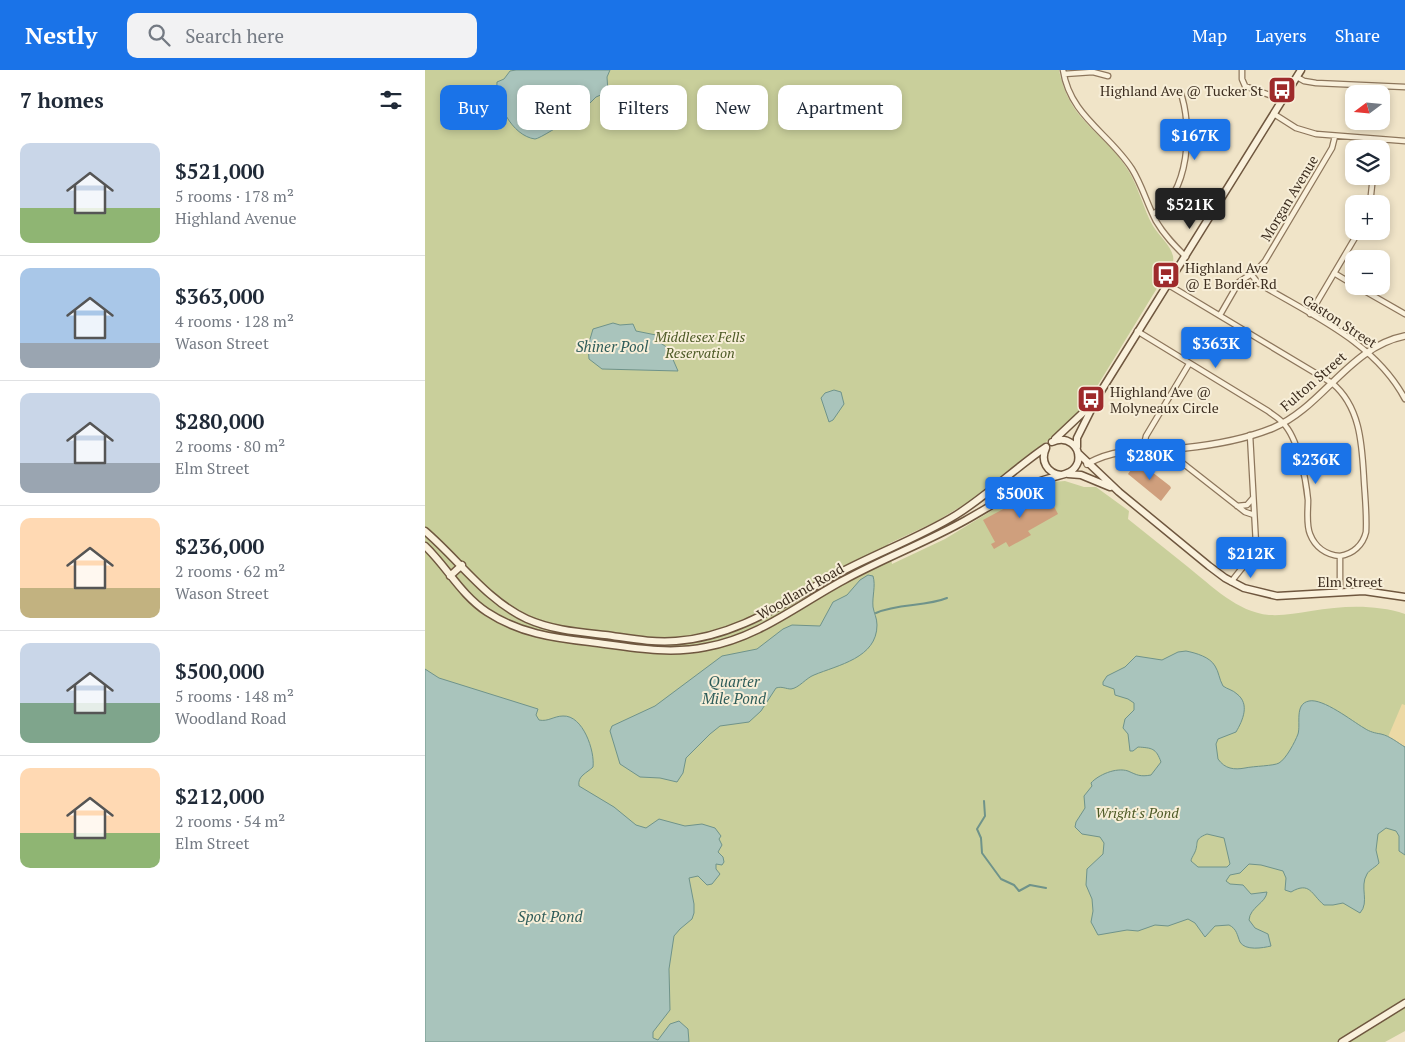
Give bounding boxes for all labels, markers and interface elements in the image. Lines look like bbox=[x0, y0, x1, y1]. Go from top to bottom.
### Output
search box bbox=[127, 13, 477, 58]
text: Nestly bbox=[25, 19, 97, 51]
icon: search bbox=[145, 21, 173, 49]
text: Search here bbox=[185, 23, 284, 48]
text: Map bbox=[1192, 23, 1227, 47]
text: Layers bbox=[1255, 23, 1307, 47]
text: Share bbox=[1335, 23, 1380, 47]
bus stop icon: Highland Ave @ Tucker St bbox=[1267, 75, 1297, 105]
place label: Highland Ave @ Tucker St bbox=[1100, 81, 1264, 100]
chip: Buy bbox=[440, 85, 507, 130]
chip: Rent bbox=[517, 85, 590, 130]
chip: Filters bbox=[600, 85, 687, 130]
chip: New bbox=[697, 85, 768, 130]
chip: Apartment bbox=[778, 85, 902, 130]
north arrow bbox=[1345, 85, 1390, 130]
map controls bbox=[1345, 85, 1390, 295]
text: 7 homes bbox=[20, 86, 104, 114]
icon: filters bbox=[377, 86, 405, 114]
pin: $167K bbox=[1160, 118, 1230, 161]
text: $167K bbox=[1171, 124, 1219, 146]
button: layers bbox=[1345, 140, 1390, 185]
street label: Morgan Avenue bbox=[1256, 152, 1322, 244]
text: $521,000 bbox=[175, 157, 264, 185]
icon: home bbox=[60, 163, 120, 223]
text: 5 rooms · 178 m² bbox=[175, 185, 294, 207]
pin: $521K bbox=[1155, 188, 1225, 230]
text: $521K bbox=[1166, 193, 1214, 215]
button: + bbox=[1345, 195, 1390, 240]
text: Highland Avenue bbox=[175, 207, 297, 229]
button: − bbox=[1345, 250, 1390, 295]
place label: Highland Ave @ E Border Rd bbox=[1185, 258, 1277, 293]
bus stop icon: Highland Ave @ E Border Rd bbox=[1151, 260, 1181, 290]
text: $363,000 bbox=[175, 282, 264, 310]
icon: home bbox=[60, 288, 120, 348]
street label: Gaston Street bbox=[1299, 290, 1381, 352]
text: 4 rooms · 128 m² bbox=[175, 310, 294, 332]
pin: $363K bbox=[1181, 326, 1251, 369]
park label: Middlesex Fells Reservation bbox=[654, 327, 745, 362]
text: Wason Street bbox=[175, 332, 269, 354]
text: $363K bbox=[1192, 332, 1240, 354]
water label: Shiner Pool bbox=[576, 336, 649, 356]
street label: Fulton Street bbox=[1276, 346, 1351, 415]
place label: Highland Ave @ Molyneaux Circle bbox=[1110, 382, 1219, 417]
bus stop icon: Highland Ave @ Molyneaux Circle bbox=[1076, 384, 1106, 414]
text: $280,000 bbox=[175, 407, 264, 435]
icon: home bbox=[60, 413, 120, 473]
text: 2 rooms · 80 m² bbox=[175, 435, 285, 457]
pin: $280K bbox=[1115, 438, 1185, 481]
pin: $236K bbox=[1281, 442, 1351, 485]
text: $280K bbox=[1126, 444, 1174, 466]
text: $236K bbox=[1292, 448, 1340, 470]
text: Elm Street bbox=[175, 457, 250, 479]
pin: $500K bbox=[985, 476, 1055, 519]
text: $500K bbox=[996, 482, 1044, 504]
text: $236,000 bbox=[175, 532, 264, 560]
pin: $212K bbox=[1216, 536, 1286, 579]
icon: home bbox=[60, 538, 120, 598]
text: $212K bbox=[1227, 542, 1275, 564]
street label: Woodland Road bbox=[753, 558, 847, 624]
text: 2 rooms · 62 m² bbox=[175, 560, 285, 582]
street label: Elm Street bbox=[1317, 572, 1383, 591]
text: Wason Street bbox=[175, 582, 269, 604]
text: $500,000 bbox=[175, 657, 264, 685]
icon: home bbox=[60, 663, 120, 723]
water label: Quarter Mile Pond bbox=[701, 671, 767, 708]
text: 5 rooms · 148 m² bbox=[175, 685, 294, 707]
text: Woodland Road bbox=[175, 707, 286, 729]
text: $212,000 bbox=[175, 782, 264, 810]
icon: home bbox=[60, 788, 120, 848]
park label: Wright's Pond bbox=[1095, 803, 1179, 822]
text: 2 rooms · 54 m² bbox=[175, 810, 285, 832]
text: Elm Street bbox=[175, 832, 250, 854]
water label: Spot Pond bbox=[518, 906, 583, 926]

